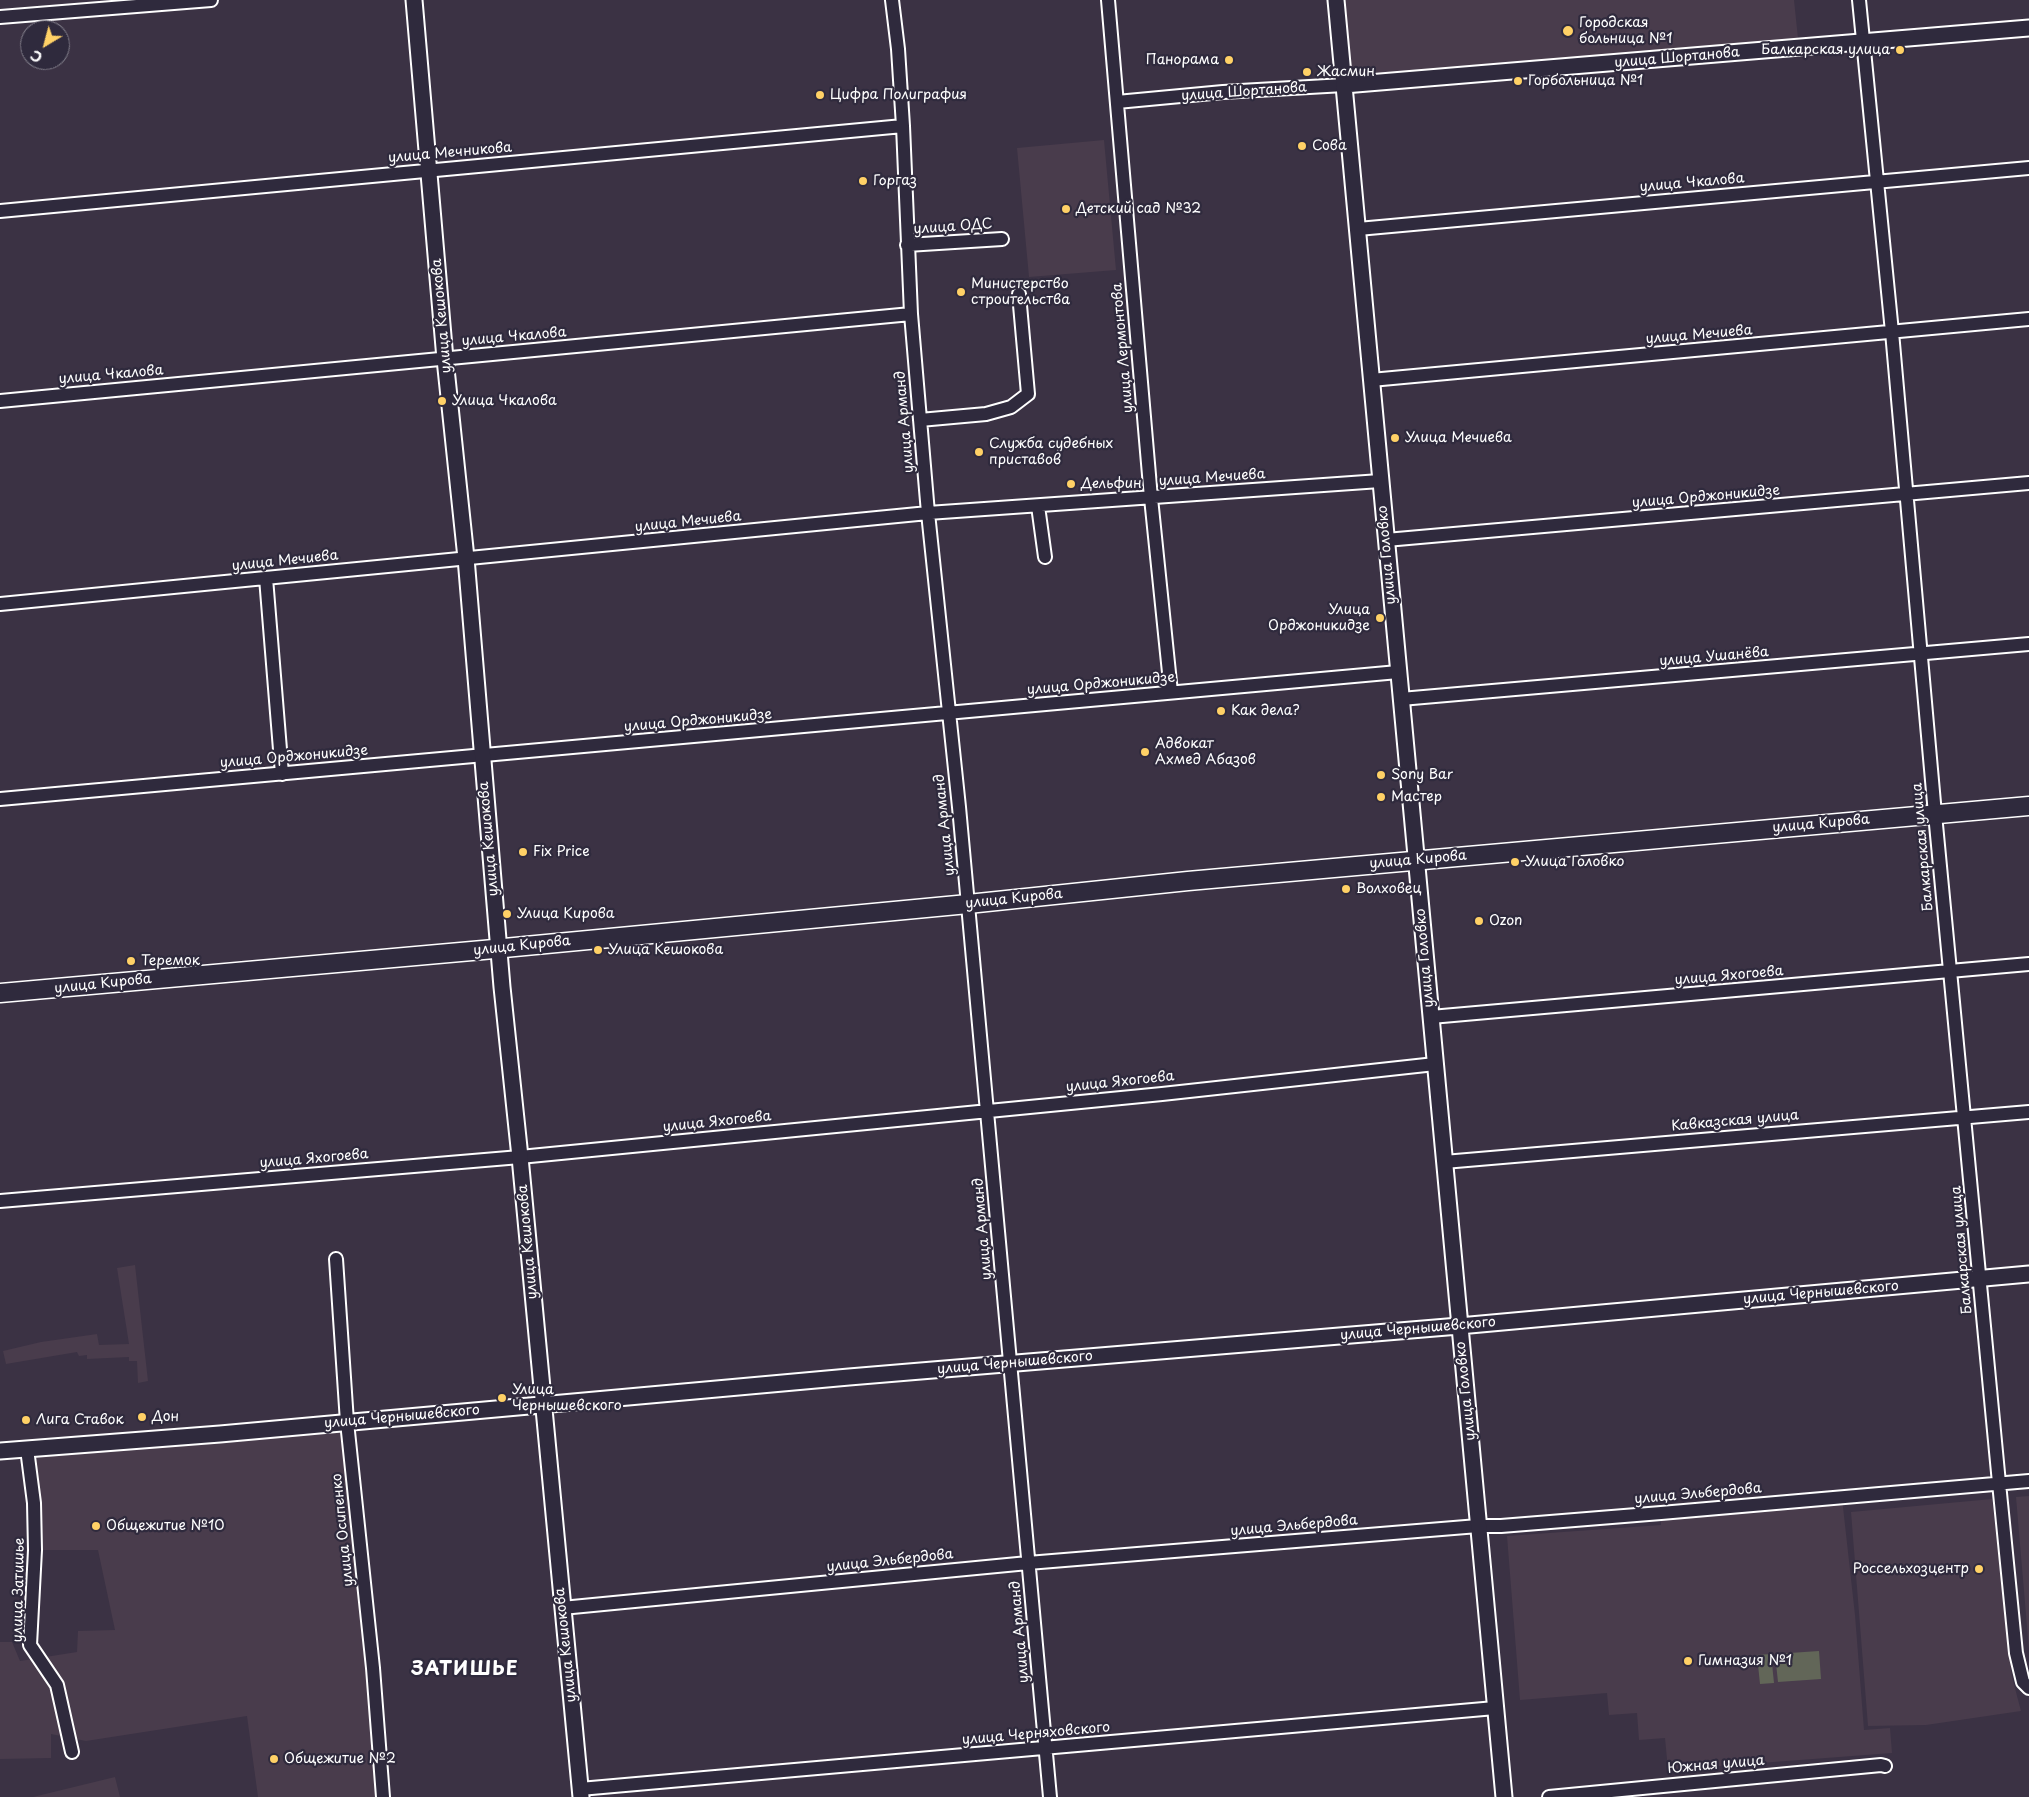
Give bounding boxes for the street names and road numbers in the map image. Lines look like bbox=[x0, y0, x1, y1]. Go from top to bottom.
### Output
street label: улица Шортанова bbox=[1614, 44, 1740, 72]
street label: улица Шортанова bbox=[1181, 79, 1307, 105]
street label: улица Мечникова bbox=[387, 139, 513, 167]
street label: улица Чкалова bbox=[1639, 170, 1745, 196]
street label: улица ОДС bbox=[913, 216, 993, 238]
street label: улица Кешокова bbox=[429, 258, 455, 374]
street label: улица Лермонтова bbox=[1109, 282, 1137, 414]
street label: улица Мечиева bbox=[1645, 322, 1753, 348]
street label: улица Чкалова bbox=[461, 324, 567, 350]
street label: улица Чкалова bbox=[58, 362, 164, 388]
street label: улица Арманд bbox=[892, 370, 918, 474]
street label: улица Мечиева bbox=[1158, 466, 1266, 490]
street label: улица Орджоникидзе bbox=[1631, 482, 1781, 512]
street label: улица Головко bbox=[1374, 505, 1400, 605]
street label: улица Мечиева bbox=[634, 508, 742, 536]
street label: улица Мечиева bbox=[231, 547, 339, 575]
street label: улица Ушанёва bbox=[1659, 644, 1769, 670]
street label: улица Орджоникидзе bbox=[1026, 669, 1176, 699]
street label: улица Орджоникидзе bbox=[623, 706, 773, 736]
street label: улица Орджоникидзе bbox=[219, 742, 369, 772]
street label: улица Арманд bbox=[931, 773, 959, 877]
street label: улица Кешокова bbox=[476, 781, 502, 897]
street label: Балкарская улица bbox=[1909, 782, 1937, 912]
street label: улица Кирова bbox=[1772, 811, 1870, 837]
street label: улица Кирова bbox=[1369, 847, 1467, 873]
street label: улица Кирова bbox=[965, 886, 1063, 912]
street label: улица Головко bbox=[1412, 908, 1438, 1008]
street label: улица Кирова bbox=[473, 933, 571, 959]
street label: улица Яхогоева bbox=[1674, 963, 1784, 989]
street label: улица Кирова bbox=[54, 971, 152, 997]
street label: улица Яхогоева bbox=[1065, 1068, 1175, 1096]
street label: Кавказская улица bbox=[1671, 1107, 1799, 1135]
street label: улица Яхогоева bbox=[662, 1108, 772, 1136]
street label: улица Яхогоева bbox=[259, 1146, 369, 1172]
street label: улица Арманд bbox=[970, 1177, 996, 1281]
street label: улица Кешокова bbox=[515, 1184, 541, 1300]
street label: Балкарская улица bbox=[1948, 1185, 1976, 1315]
street label: улица Чернышевского bbox=[1743, 1278, 1899, 1308]
street label: улица Чернышевского bbox=[1340, 1314, 1496, 1344]
street label: улица Головко bbox=[1452, 1341, 1480, 1441]
street label: улица Чернышевского bbox=[937, 1348, 1093, 1378]
street label: улица Чернышевского bbox=[324, 1402, 480, 1432]
street label: улица Осипенко bbox=[329, 1472, 357, 1588]
street label: улица Эльбердова bbox=[1634, 1480, 1762, 1508]
street label: улица Эльбердова bbox=[1230, 1512, 1358, 1540]
street label: улица Затишье bbox=[10, 1538, 28, 1642]
street label: улица Эльбердова bbox=[826, 1546, 954, 1576]
street label: улица Арманд bbox=[1007, 1580, 1033, 1684]
street label: улица Кешокова bbox=[552, 1587, 580, 1703]
street label: улица Черняховского bbox=[961, 1719, 1111, 1749]
street label: Южная улица bbox=[1667, 1752, 1765, 1778]

